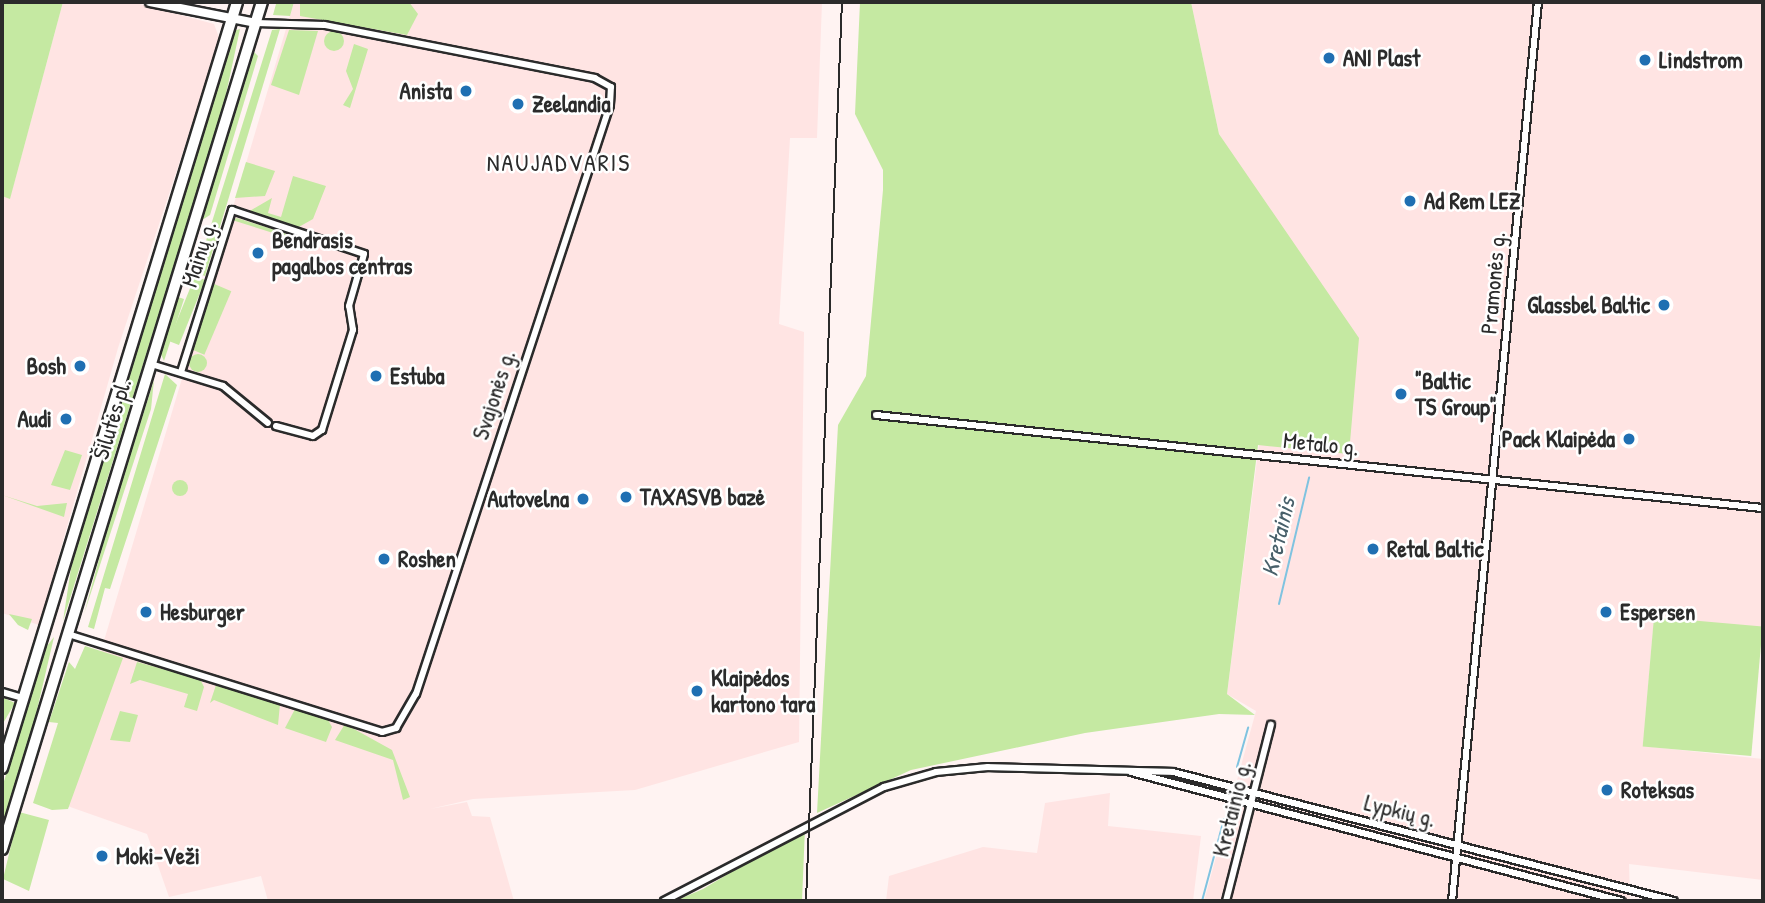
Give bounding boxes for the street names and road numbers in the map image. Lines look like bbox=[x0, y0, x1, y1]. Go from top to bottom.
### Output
street label: Mainų g. bbox=[175, 217, 223, 291]
street label: Pramonės g. bbox=[1475, 231, 1511, 335]
street label: Svajonės g. bbox=[467, 347, 521, 443]
street label: Šilutės pl. bbox=[87, 375, 137, 463]
street label: Metalo g. bbox=[1282, 426, 1360, 462]
street label: Kretainio g. bbox=[1207, 758, 1257, 860]
street label: Lypkių g. bbox=[1362, 789, 1438, 833]

